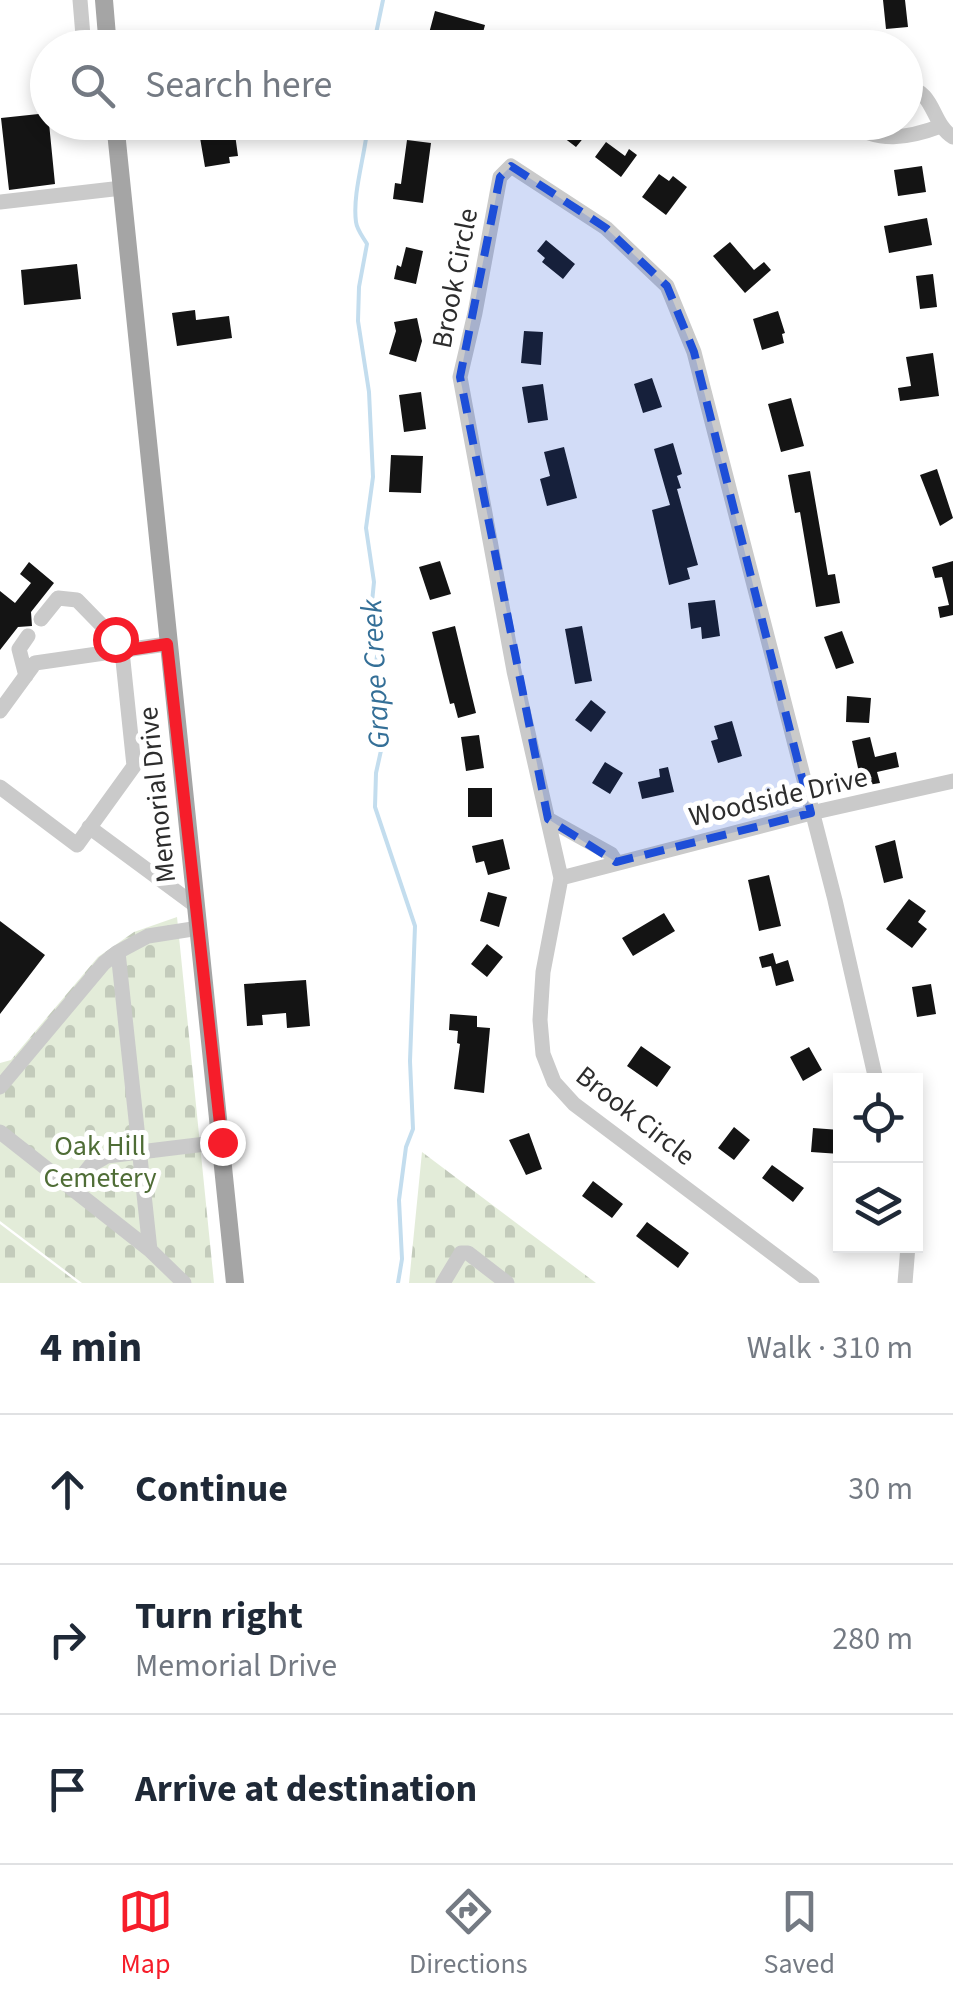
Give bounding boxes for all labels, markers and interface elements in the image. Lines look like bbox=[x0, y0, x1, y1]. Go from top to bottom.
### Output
search box bbox=[30, 30, 923, 140]
icon: search bbox=[65, 58, 120, 113]
text: Search here bbox=[145, 58, 332, 112]
street label: Brook Circle bbox=[422, 205, 488, 352]
water label: Grape Creek bbox=[350, 597, 401, 750]
route start bbox=[93, 617, 139, 663]
street label: Memorial Drive bbox=[128, 705, 186, 885]
street label: Woodside Drive bbox=[685, 757, 872, 837]
street label: Brook Circle bbox=[567, 1056, 704, 1175]
map controls bbox=[833, 1073, 923, 1253]
button: locate bbox=[833, 1073, 923, 1163]
route end bbox=[200, 1120, 246, 1166]
park label: Oak Hill Cemetery bbox=[43, 1126, 157, 1198]
button: layers bbox=[833, 1163, 923, 1253]
text: 4 min bbox=[40, 1318, 142, 1378]
text: Walk · 310 m bbox=[747, 1325, 913, 1371]
icon: ahead bbox=[40, 1462, 95, 1517]
text: Continue bbox=[135, 1462, 288, 1516]
text: 30 m bbox=[848, 1466, 913, 1512]
text: Turn right bbox=[135, 1589, 303, 1643]
icon: right bbox=[40, 1612, 95, 1667]
text: 280 m bbox=[832, 1616, 913, 1662]
text: Memorial Drive bbox=[135, 1643, 337, 1689]
icon: arrive bbox=[40, 1762, 95, 1817]
text: Arrive at destination bbox=[135, 1762, 477, 1816]
tab: Map bbox=[118, 1884, 173, 1984]
tab: Directions bbox=[409, 1884, 528, 1984]
tab: Saved bbox=[764, 1884, 835, 1984]

